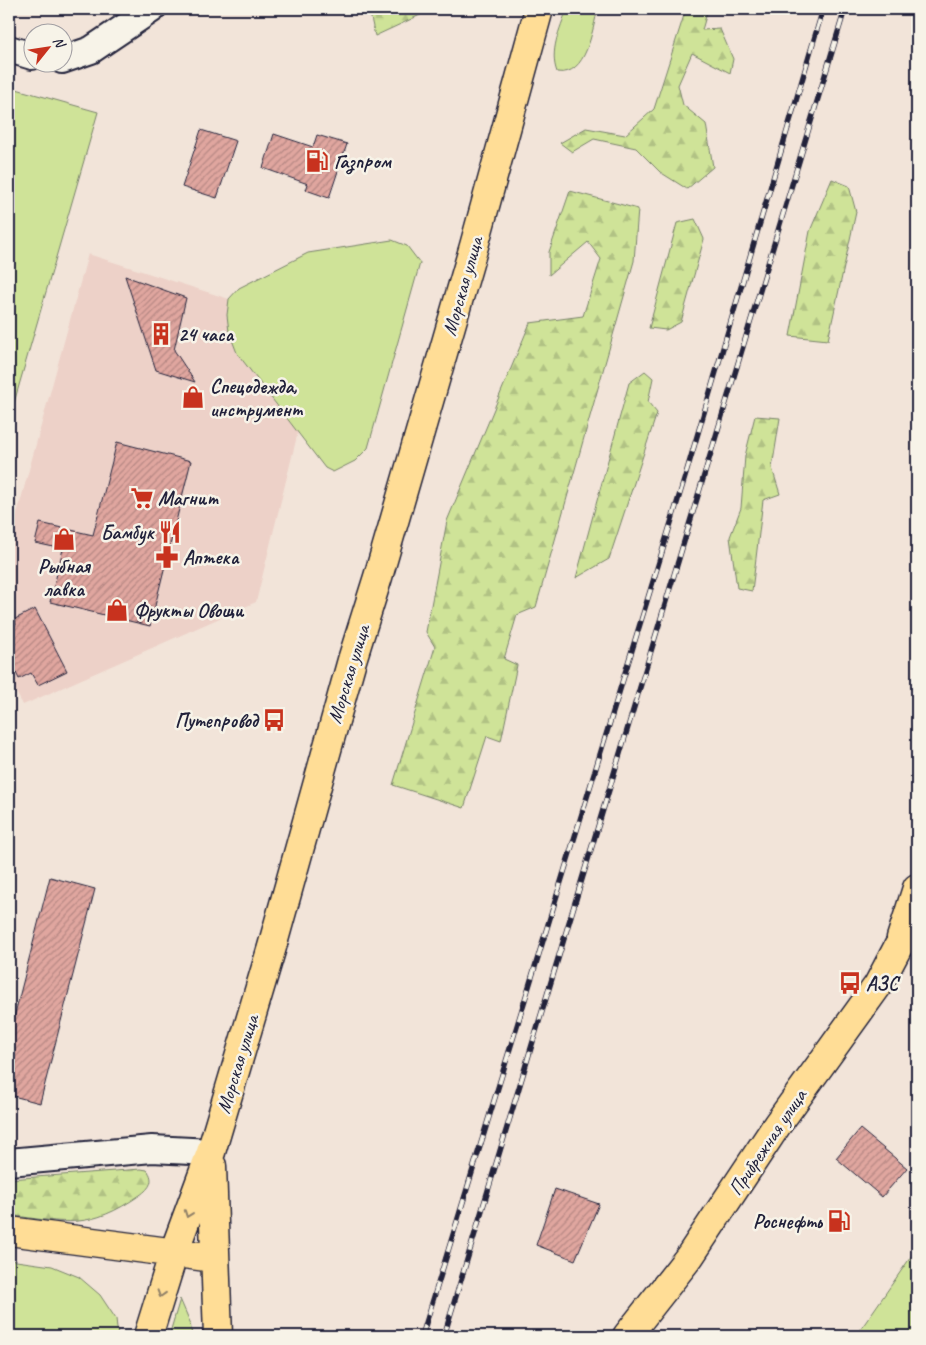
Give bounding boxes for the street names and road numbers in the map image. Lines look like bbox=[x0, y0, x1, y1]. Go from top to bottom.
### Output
street label: Морская улица bbox=[436, 232, 489, 338]
street label: Морская улица bbox=[322, 620, 376, 726]
street label: Морская улица bbox=[211, 1010, 265, 1116]
street label: Прибрежная улица bbox=[723, 1083, 813, 1200]

